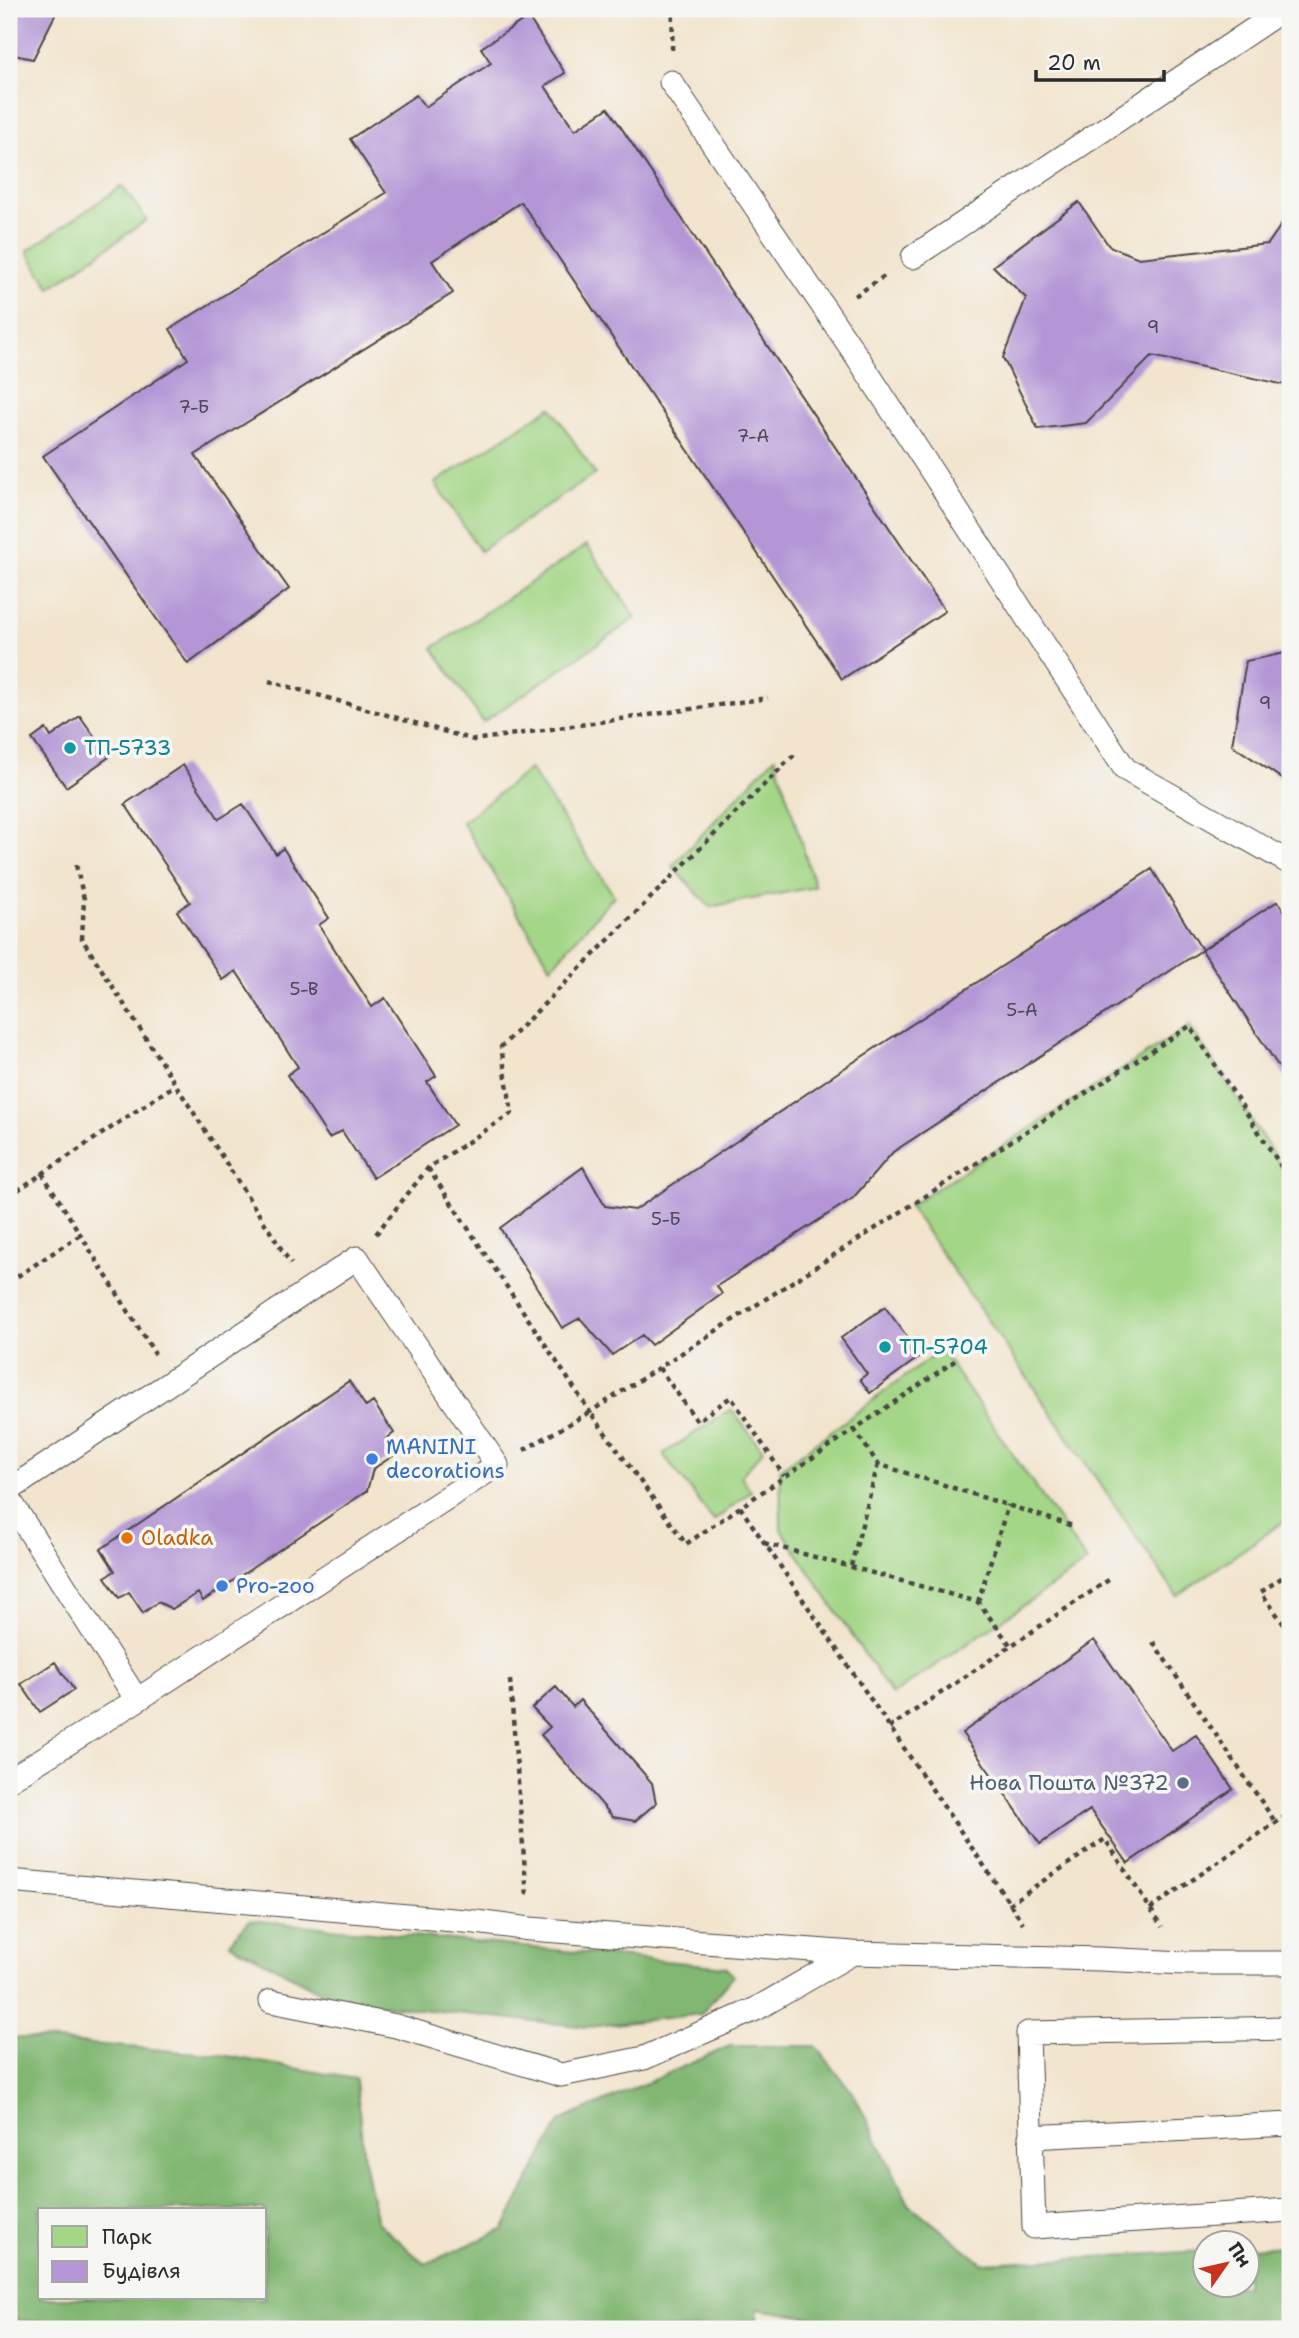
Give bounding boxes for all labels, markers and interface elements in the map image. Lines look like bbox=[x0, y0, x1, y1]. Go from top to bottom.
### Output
scale bar bbox=[1036, 38, 1164, 82]
text: 20 m bbox=[1047, 49, 1101, 77]
house number: 9 bbox=[1147, 315, 1159, 339]
house number: 7-Б bbox=[179, 395, 209, 419]
house number: 7-А bbox=[737, 424, 769, 448]
house number: 9 bbox=[1259, 691, 1271, 715]
place label: ТП-5733 bbox=[84, 734, 171, 762]
marker: ТП-5733 bbox=[62, 740, 78, 756]
house number: 5-В bbox=[290, 977, 318, 1001]
house number: 5-А bbox=[1006, 998, 1038, 1022]
house number: 5-Б bbox=[651, 1207, 681, 1231]
place label: ТП-5704 bbox=[899, 1333, 988, 1361]
marker: ТП-5704 bbox=[877, 1339, 893, 1355]
place label: MANINI decorations bbox=[386, 1433, 505, 1485]
marker: MANINI decorations bbox=[364, 1451, 380, 1467]
place label: Oladka bbox=[141, 1524, 213, 1552]
marker: Oladka bbox=[119, 1530, 135, 1546]
place label: Pro-zoo bbox=[236, 1572, 315, 1600]
marker: Pro-zoo bbox=[214, 1578, 230, 1594]
place label: Нова Пошта №372 bbox=[969, 1769, 1169, 1797]
marker: Нова Пошта №372 bbox=[1175, 1775, 1191, 1791]
legend bbox=[38, 2208, 266, 2300]
text: Парк bbox=[102, 2223, 152, 2251]
north arrow bbox=[1190, 2230, 1260, 2300]
text: Пн bbox=[1222, 2237, 1257, 2272]
text: Будівля bbox=[102, 2257, 181, 2285]

